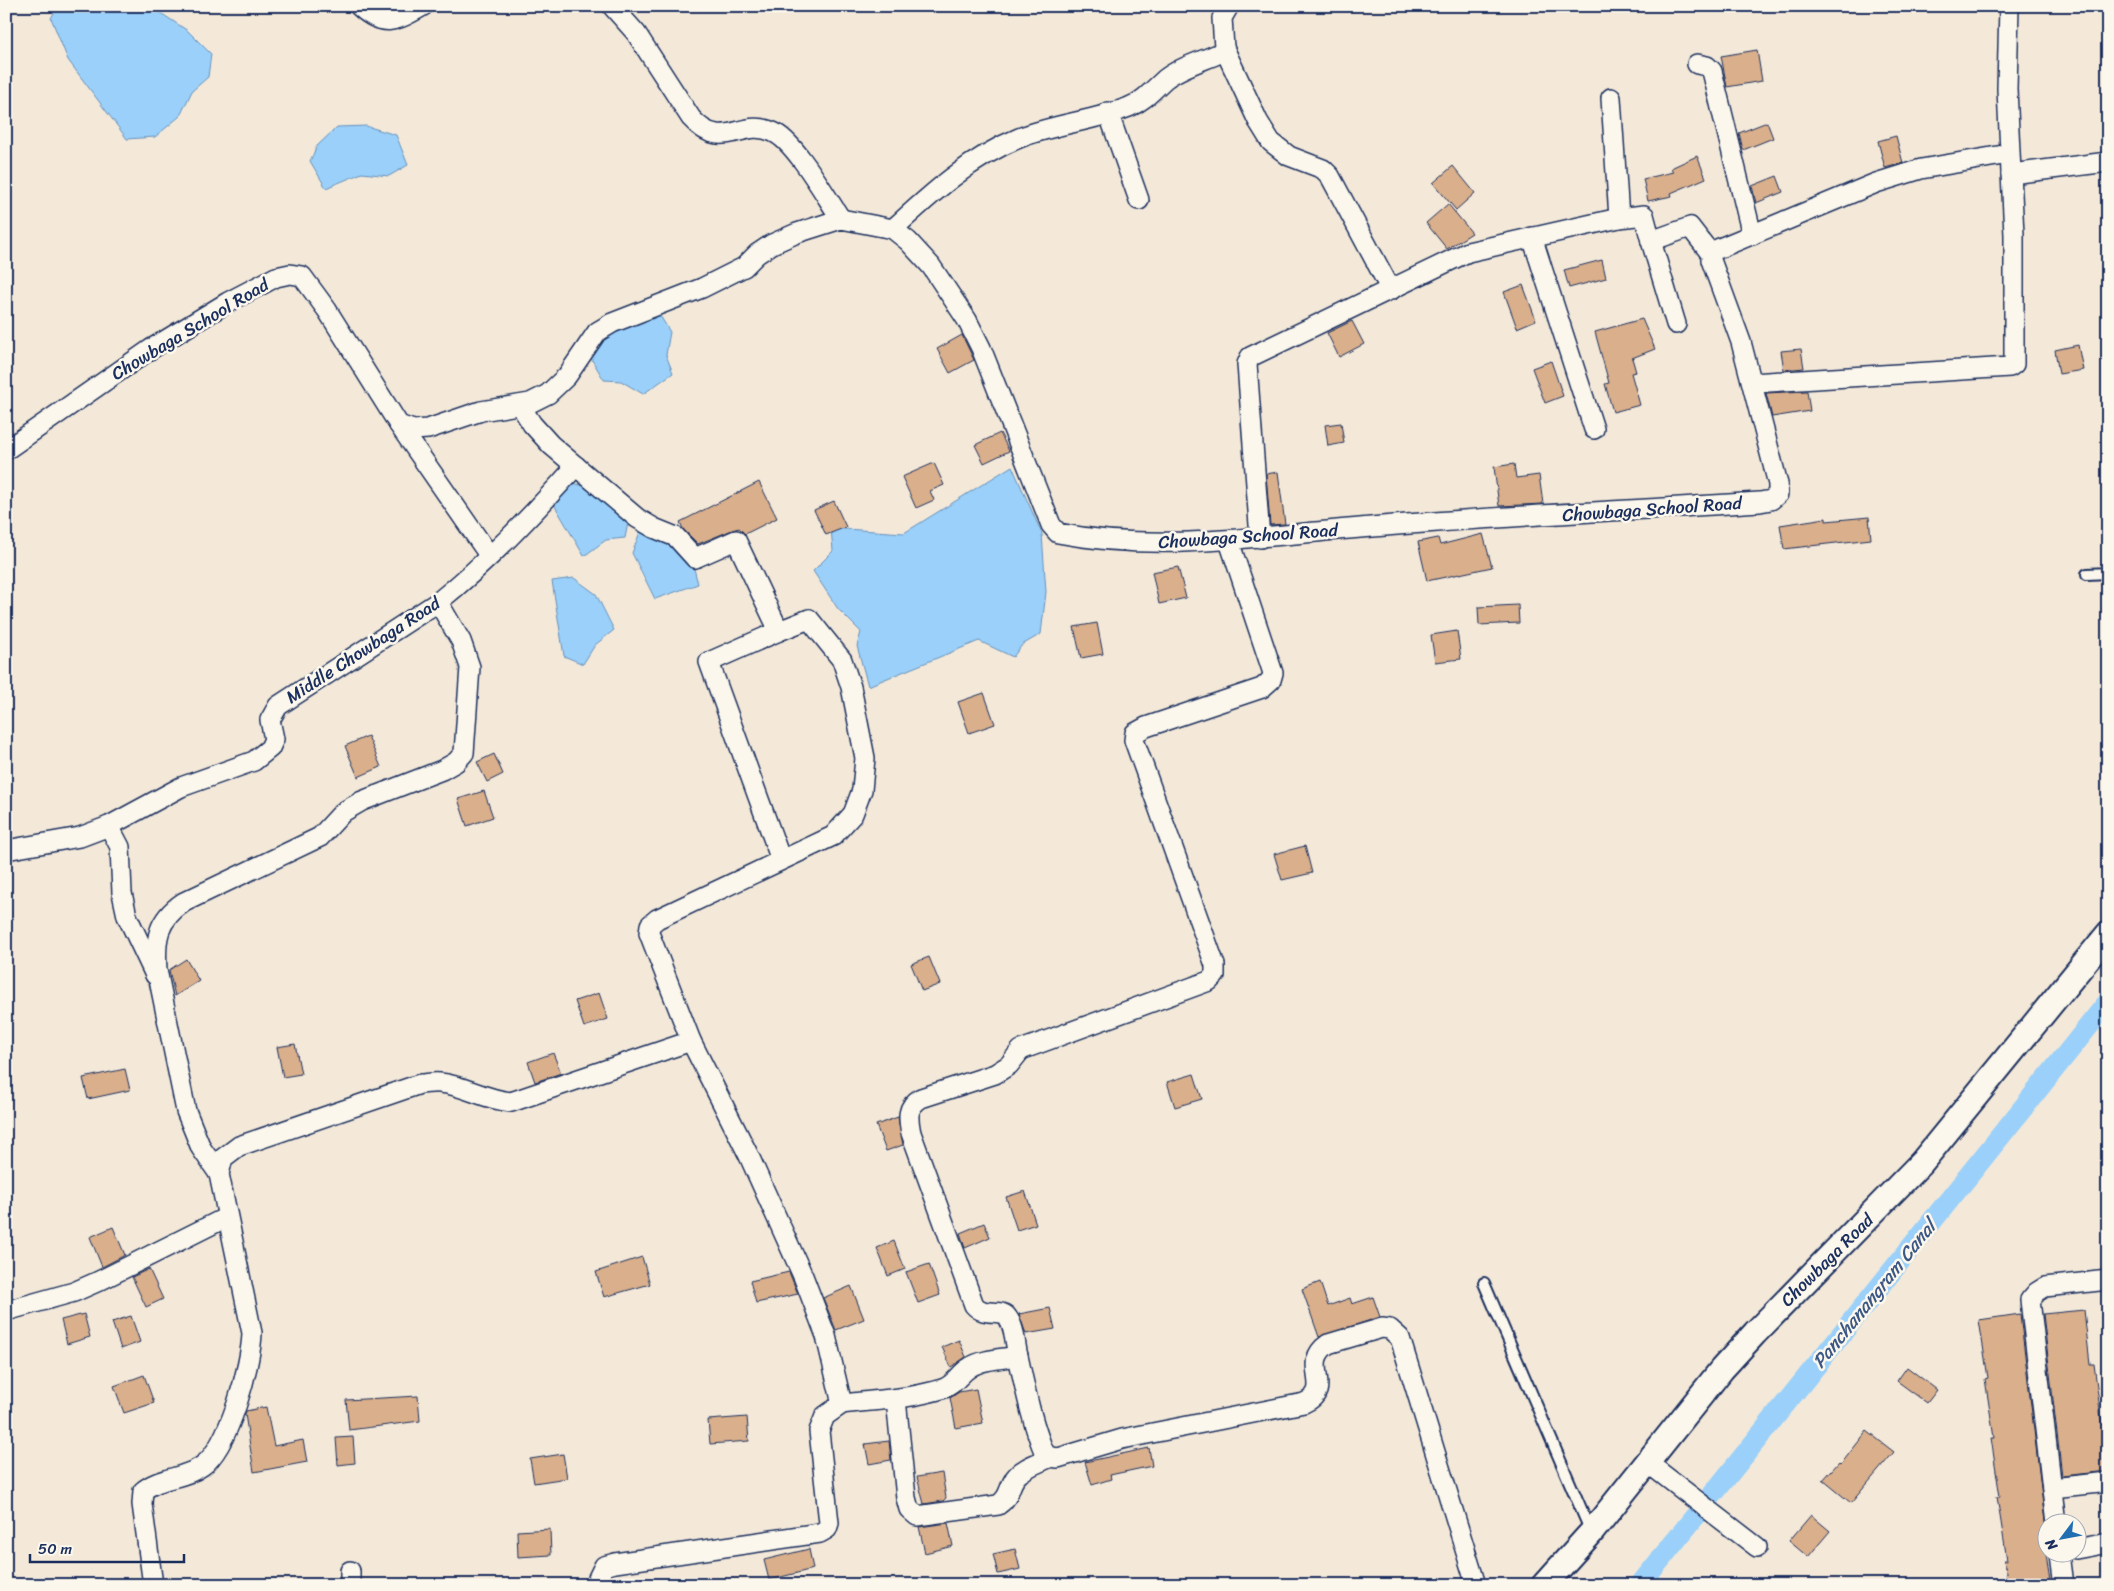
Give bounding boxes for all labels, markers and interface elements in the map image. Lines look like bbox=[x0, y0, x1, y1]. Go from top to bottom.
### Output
street label: Chowbaga School Road bbox=[105, 268, 277, 389]
street label: Chowbaga School Road bbox=[1561, 487, 1744, 531]
street label: Chowbaga School Road bbox=[1157, 514, 1340, 558]
street label: Middle Chowbaga Road bbox=[279, 587, 448, 712]
street label: Chowbaga Road bbox=[1772, 1204, 1883, 1315]
water label: Panchanangram Canal bbox=[1803, 1209, 1947, 1376]
north arrow bbox=[2036, 1514, 2086, 1564]
scale bar bbox=[30, 1531, 184, 1563]
text: N bbox=[2038, 1534, 2065, 1556]
text: 50 m bbox=[38, 1536, 73, 1562]

